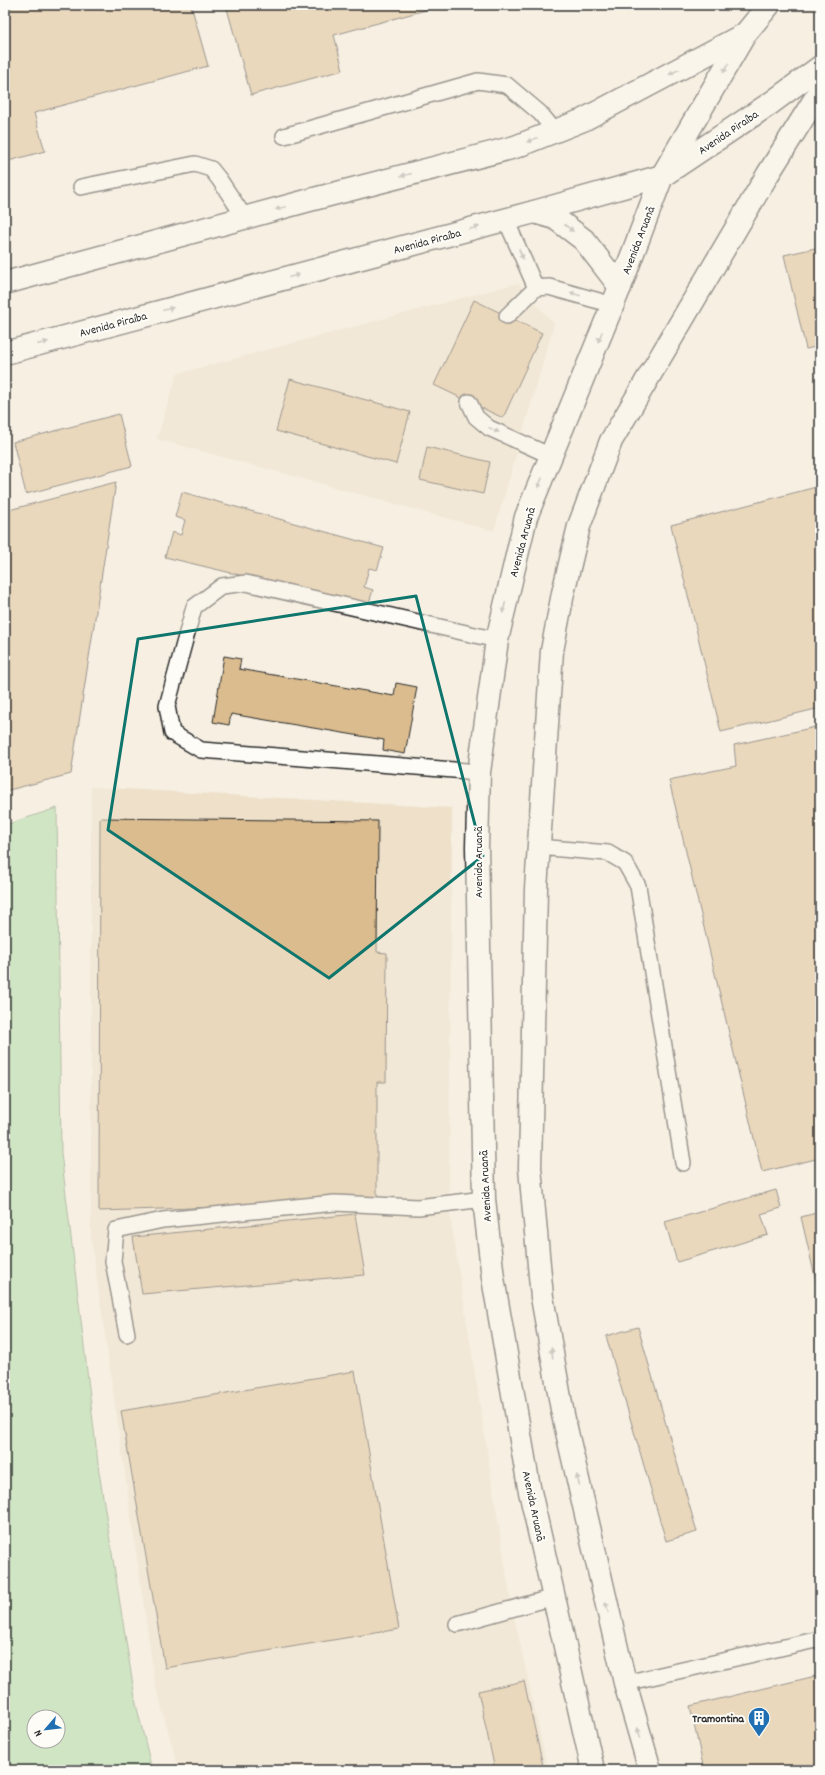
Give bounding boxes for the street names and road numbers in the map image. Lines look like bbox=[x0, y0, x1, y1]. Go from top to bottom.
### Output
street label: Avenida Piraíba bbox=[695, 107, 763, 160]
street label: Avenida Aruanã bbox=[619, 204, 660, 277]
street label: Avenida Piraíba bbox=[392, 225, 463, 260]
street label: Avenida Piraíba bbox=[78, 308, 149, 343]
street label: Avenida Aruanã bbox=[506, 505, 541, 579]
street label: Avenida Aruanã bbox=[471, 826, 488, 898]
street label: Avenida Aruanã bbox=[476, 1150, 497, 1222]
street label: Avenida Aruanã bbox=[517, 1469, 548, 1543]

